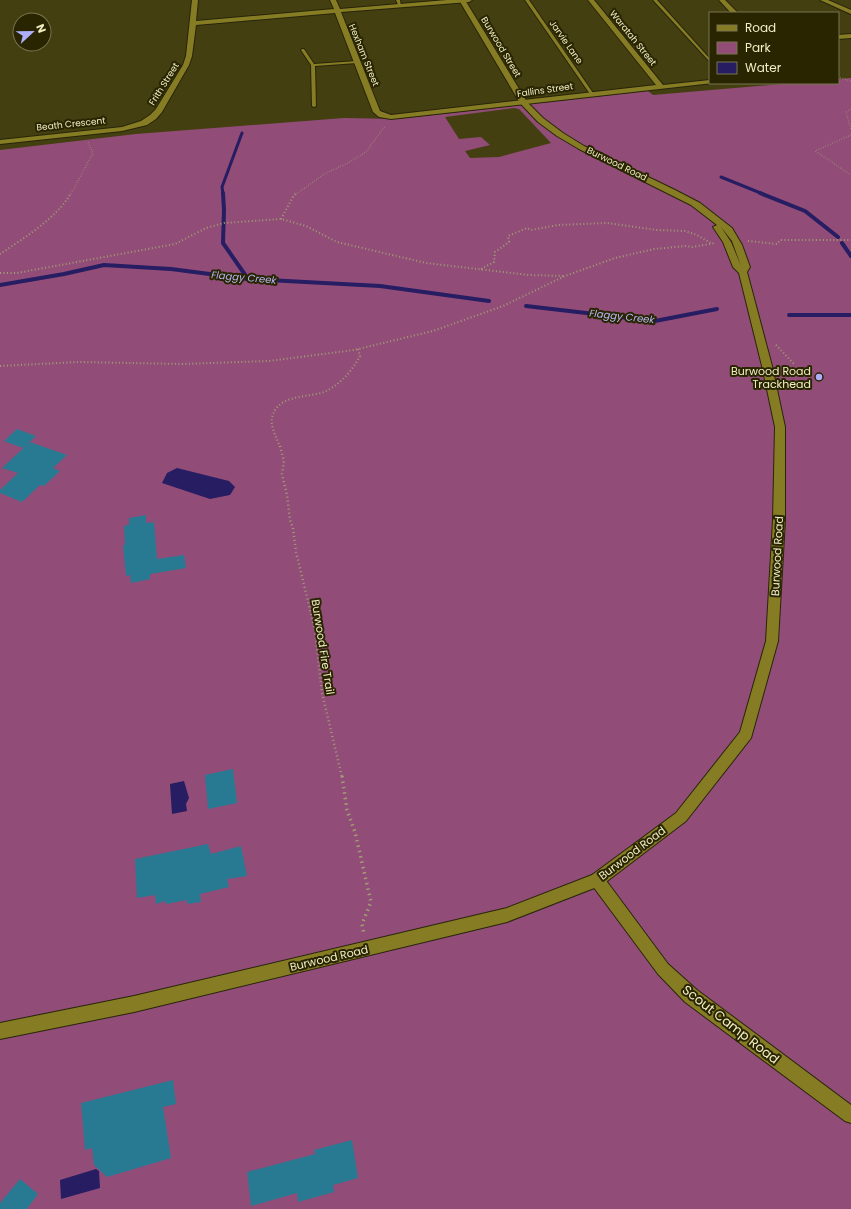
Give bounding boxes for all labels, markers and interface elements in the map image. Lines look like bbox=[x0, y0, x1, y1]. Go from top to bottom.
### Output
street label: Waratah Street bbox=[607, 8, 659, 68]
north arrow bbox=[12, 12, 52, 52]
legend bbox=[709, 12, 839, 84]
street label: Burwood Street bbox=[478, 15, 524, 79]
street label: Jarvie Lane bbox=[547, 18, 586, 67]
text: Road bbox=[745, 19, 776, 36]
text: N bbox=[32, 21, 50, 35]
street label: Hexham Street bbox=[346, 22, 382, 88]
text: Park bbox=[745, 39, 772, 56]
text: Water bbox=[745, 59, 782, 76]
street label: Frith Street bbox=[146, 61, 182, 107]
street label: Fallins Street bbox=[516, 80, 574, 100]
street label: Beath Crescent bbox=[36, 114, 106, 134]
street label: Burwood Road bbox=[585, 144, 649, 184]
water label: Flaggy Creek bbox=[211, 267, 278, 288]
water label: Flaggy Creek bbox=[589, 306, 656, 327]
place label: Burwood Road Trackhead bbox=[731, 363, 811, 392]
marker: Burwood Road Trackhead bbox=[814, 372, 824, 382]
street label: Burwood Road bbox=[767, 516, 787, 596]
street label: Burwood Fire Trail bbox=[308, 598, 338, 696]
street label: Burwood Road bbox=[595, 823, 669, 883]
street label: Burwood Road bbox=[288, 941, 370, 975]
street label: Scout Camp Road bbox=[678, 980, 783, 1068]

